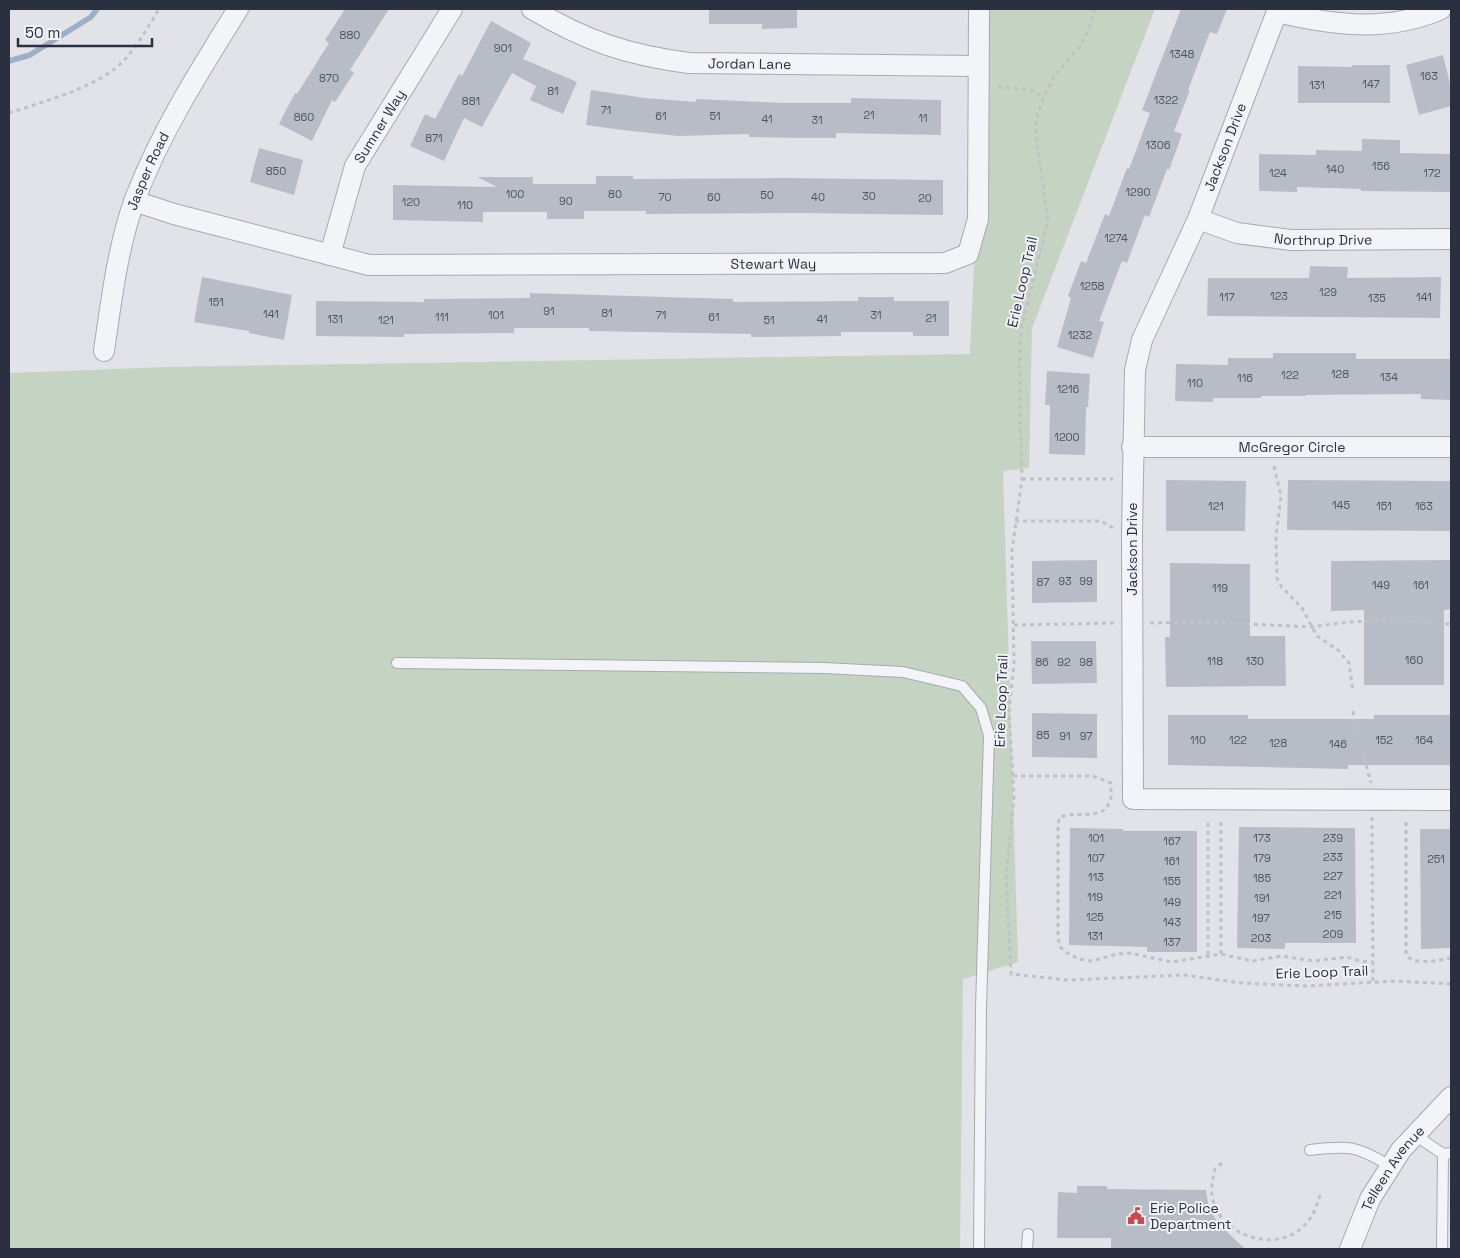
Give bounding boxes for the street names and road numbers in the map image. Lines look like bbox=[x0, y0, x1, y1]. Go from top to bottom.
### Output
street label: Jordan Lane bbox=[708, 54, 791, 73]
street label: Sumner Way bbox=[350, 86, 409, 167]
street label: Jackson Drive bbox=[1200, 100, 1250, 194]
street label: Jasper Road bbox=[123, 129, 173, 213]
street label: Northrup Drive bbox=[1273, 229, 1372, 249]
street label: Erie Loop Trail bbox=[1003, 235, 1041, 329]
street label: Stewart Way bbox=[730, 254, 816, 273]
street label: McGregor Circle bbox=[1238, 438, 1346, 456]
street label: Jackson Drive bbox=[1123, 502, 1141, 596]
street label: Erie Loop Trail bbox=[990, 654, 1012, 748]
street label: Erie Loop Trail bbox=[1275, 961, 1369, 983]
street label: Telleen Avenue bbox=[1357, 1122, 1428, 1213]

